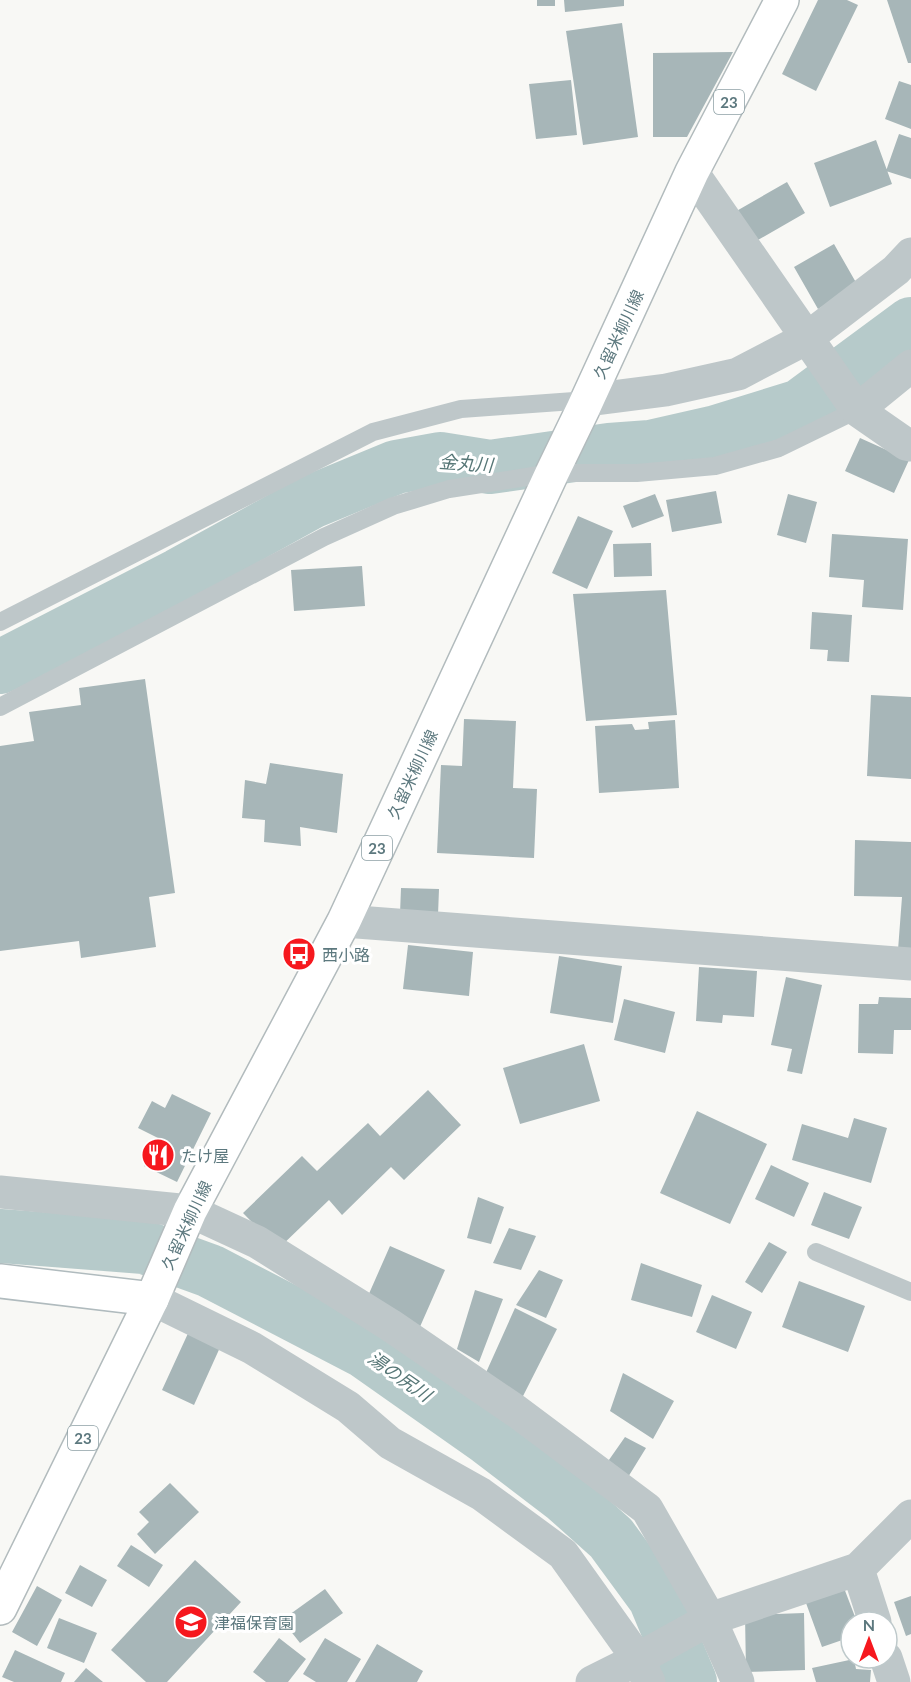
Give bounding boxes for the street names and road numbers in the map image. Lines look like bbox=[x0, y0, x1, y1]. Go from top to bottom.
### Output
road number: 23 bbox=[714, 90, 744, 114]
street label: 久留米柳川線 bbox=[589, 286, 647, 382]
street label: 久留米柳川線 bbox=[383, 726, 441, 822]
road number: 23 bbox=[362, 836, 392, 860]
street label: 久留米柳川線 bbox=[157, 1177, 215, 1273]
road number: 23 bbox=[68, 1426, 98, 1450]

